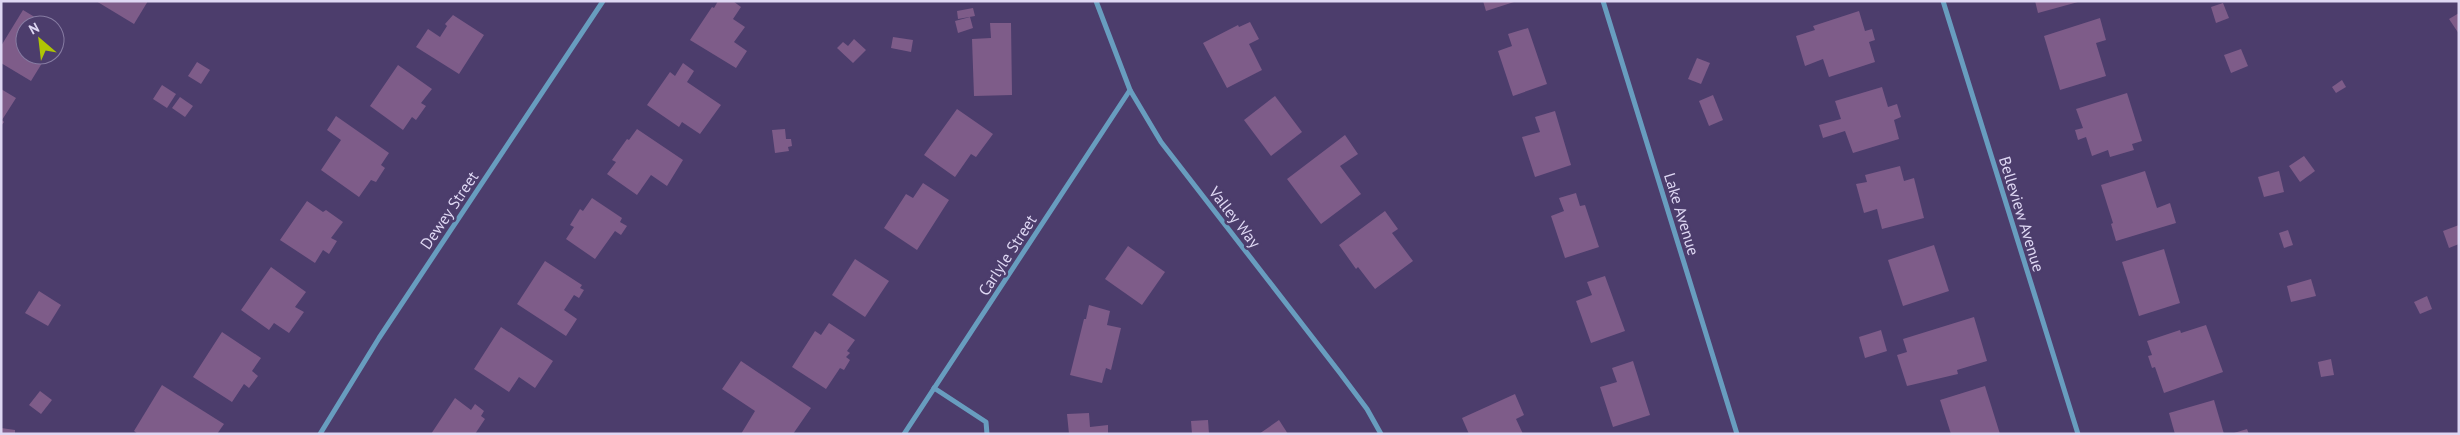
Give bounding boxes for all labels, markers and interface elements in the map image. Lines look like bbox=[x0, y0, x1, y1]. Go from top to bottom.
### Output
north arrow bbox=[15, 15, 65, 65]
text: N bbox=[26, 18, 42, 39]
street label: Belleview Avenue bbox=[1995, 154, 2049, 274]
street label: Dewey Street bbox=[416, 167, 483, 253]
street label: Lake Avenue bbox=[1660, 170, 1704, 258]
street label: Valley Way bbox=[1204, 182, 1265, 252]
street label: Carlyle Street bbox=[973, 210, 1041, 299]

